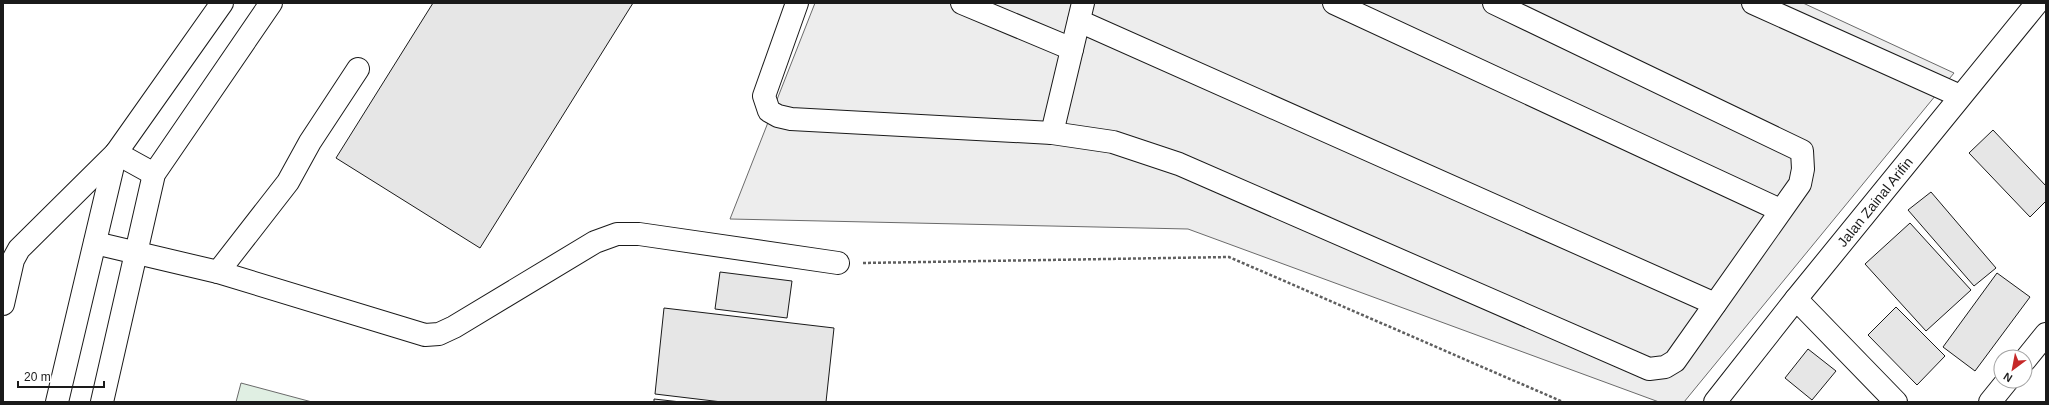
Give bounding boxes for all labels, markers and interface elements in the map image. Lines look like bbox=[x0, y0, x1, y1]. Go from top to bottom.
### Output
street label: Jalan Zainal Arifin bbox=[1834, 154, 1916, 250]
north arrow bbox=[1993, 349, 2033, 389]
scale bar bbox=[18, 363, 104, 389]
text: 20 m bbox=[24, 370, 51, 384]
text: N bbox=[2001, 370, 2014, 385]

